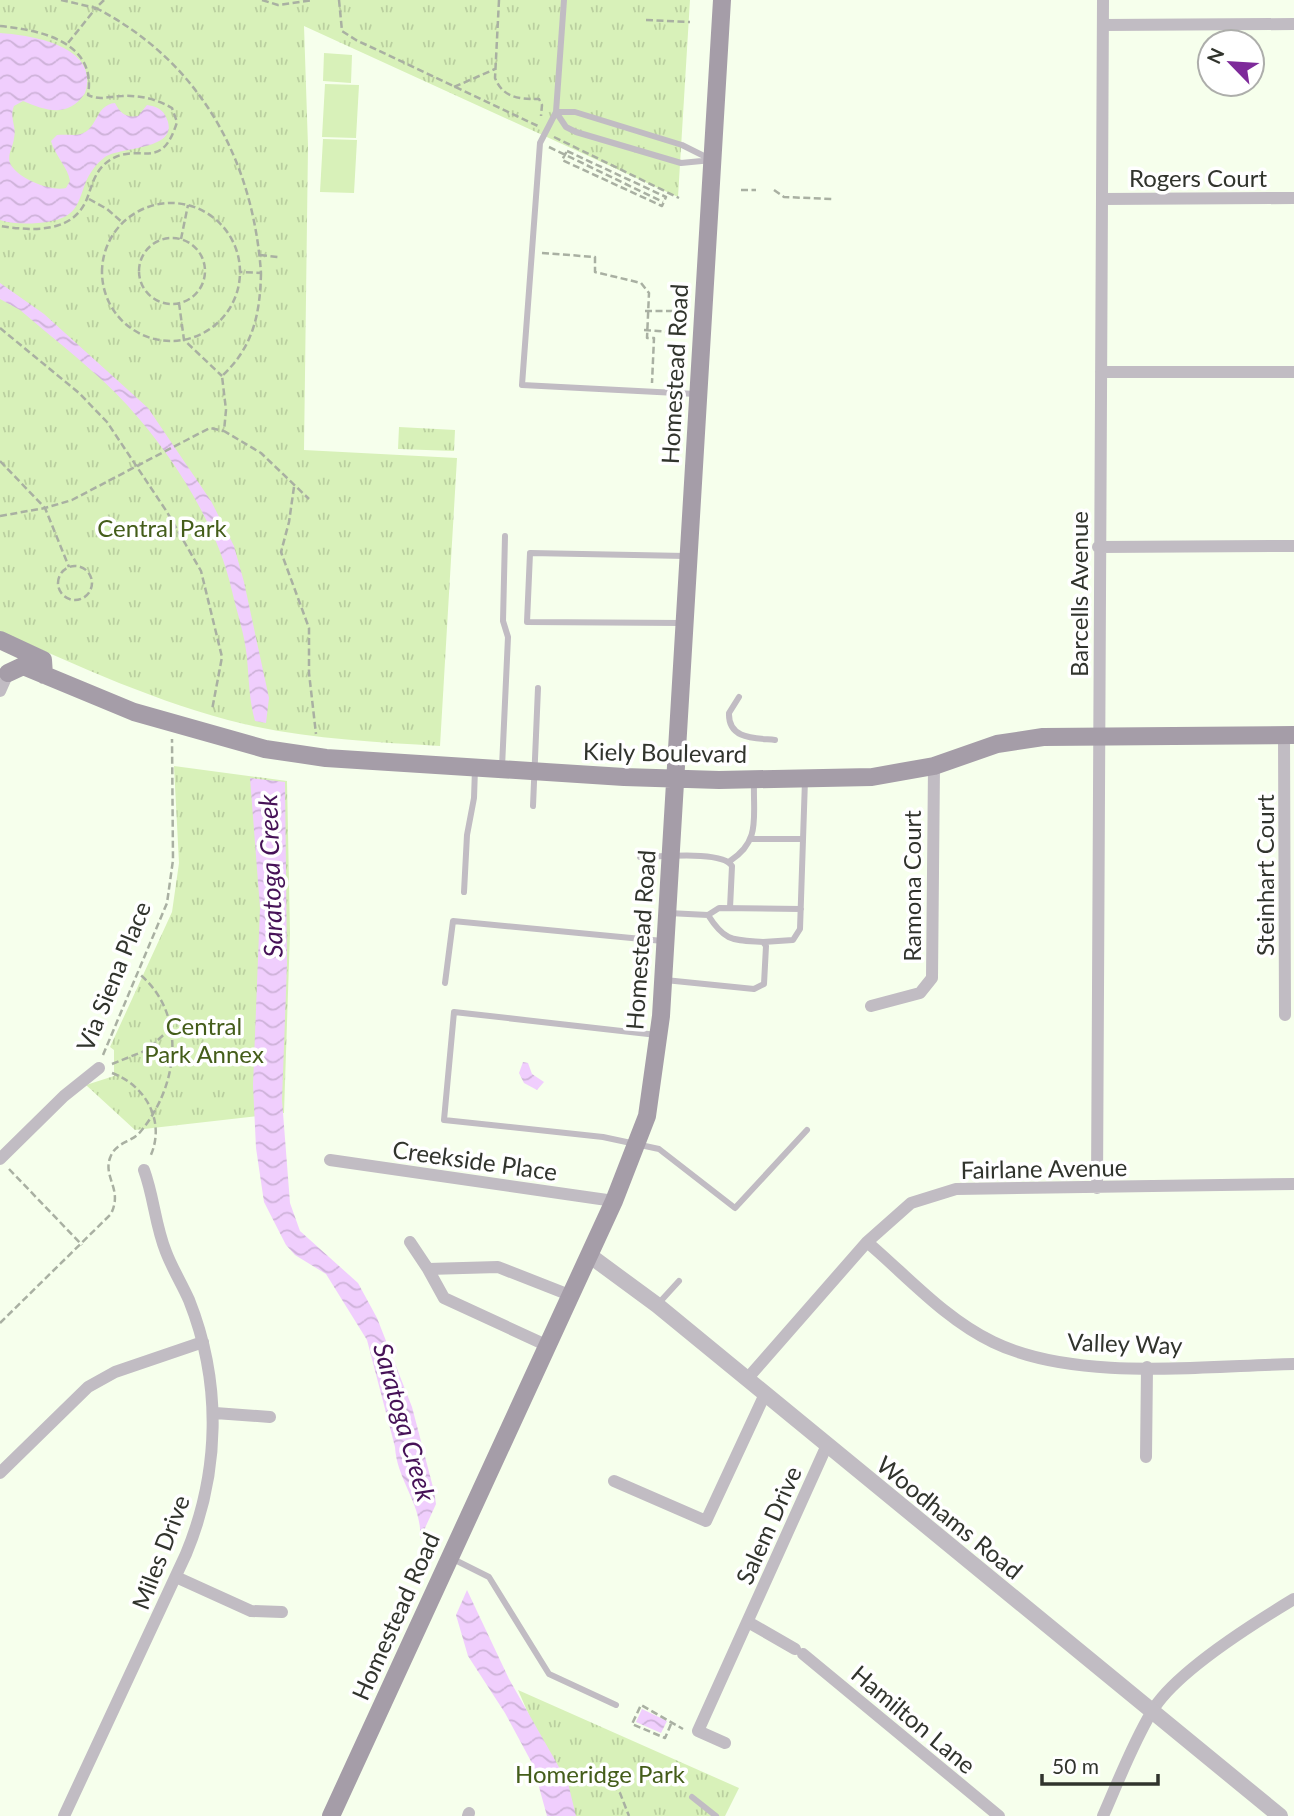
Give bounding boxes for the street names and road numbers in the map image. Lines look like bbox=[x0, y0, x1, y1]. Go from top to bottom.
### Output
street label: Rogers Court bbox=[1129, 163, 1267, 192]
street label: Homestead Road bbox=[655, 283, 693, 465]
street label: Barcells Avenue bbox=[1064, 511, 1093, 677]
street label: Kiely Boulevard bbox=[583, 736, 747, 768]
street label: Steinhart Court bbox=[1250, 794, 1279, 956]
street label: Ramona Court bbox=[897, 810, 926, 962]
street label: Homestead Road bbox=[619, 849, 661, 1031]
street label: Via Siena Place bbox=[70, 897, 156, 1055]
street label: Creekside Place bbox=[391, 1134, 559, 1186]
street label: Fairlane Avenue bbox=[960, 1152, 1128, 1184]
street label: Valley Way bbox=[1067, 1326, 1184, 1360]
street label: Woodhams Road bbox=[871, 1449, 1029, 1585]
street label: Salem Drive bbox=[729, 1461, 807, 1589]
street label: Miles Drive bbox=[125, 1491, 195, 1613]
street label: Homestead Road bbox=[345, 1528, 445, 1704]
street label: Hamilton Lane bbox=[846, 1659, 982, 1779]

